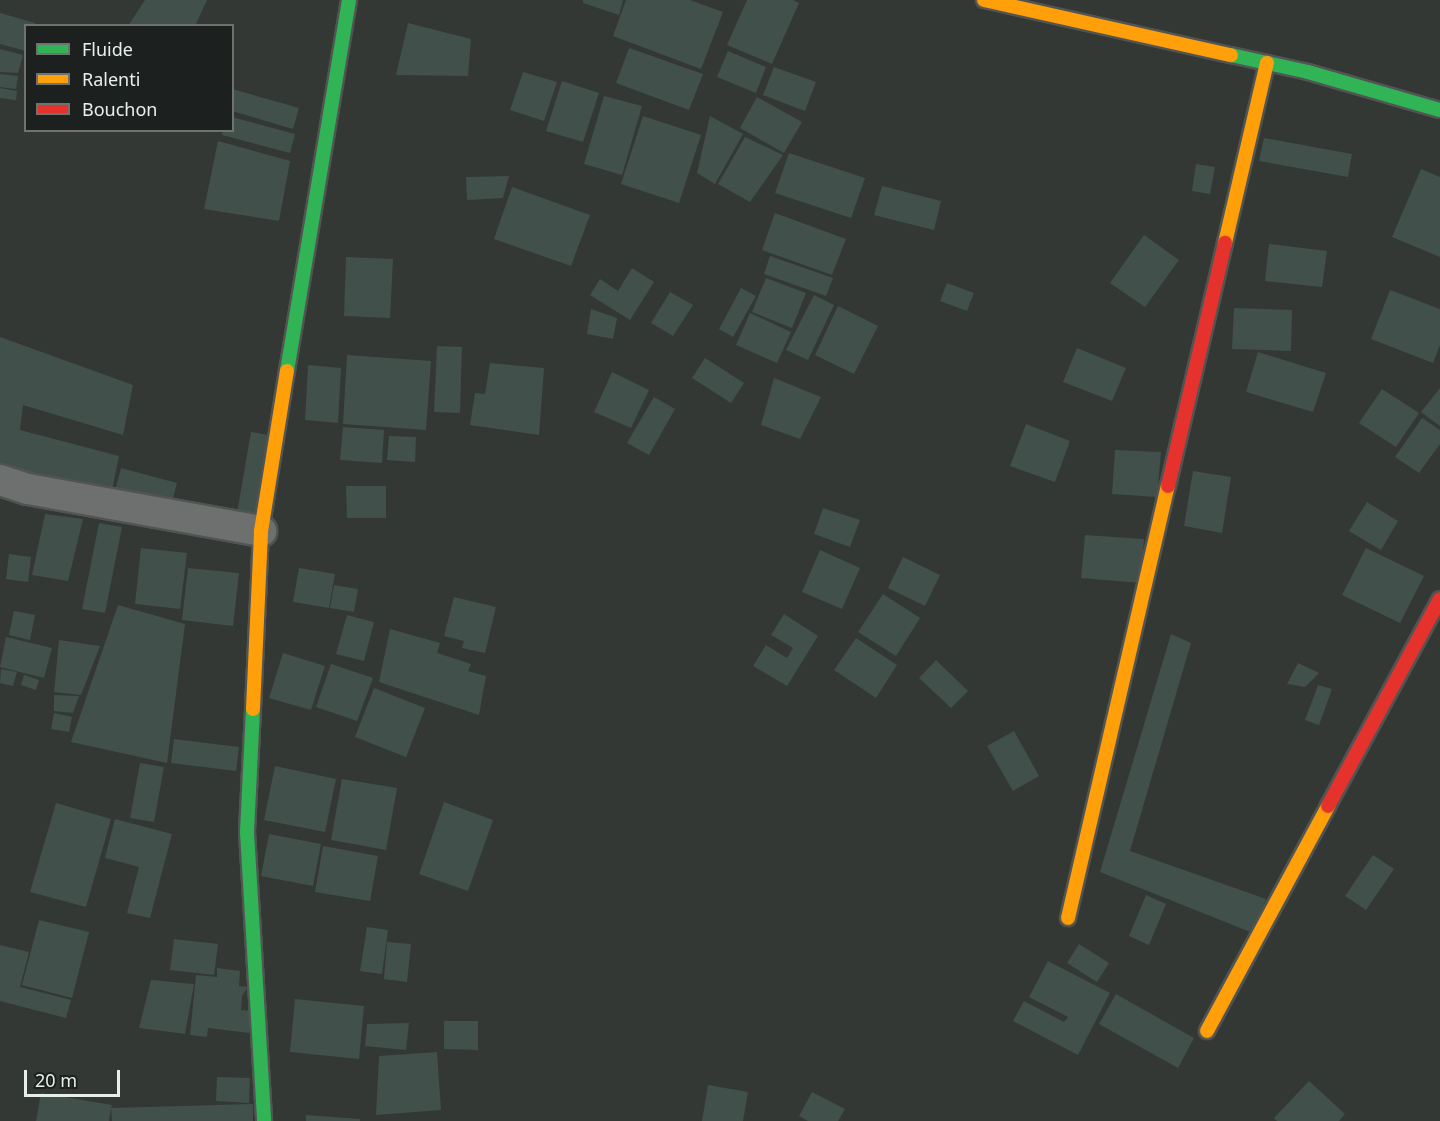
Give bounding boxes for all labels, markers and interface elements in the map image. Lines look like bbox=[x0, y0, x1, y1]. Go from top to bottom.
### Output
legend bbox=[24, 24, 234, 132]
text: Fluide bbox=[82, 37, 133, 61]
text: Ralenti bbox=[82, 67, 140, 91]
text: Bouchon bbox=[82, 97, 158, 121]
scale bar bbox=[27, 1058, 123, 1096]
text: 20 m bbox=[35, 1068, 77, 1092]

